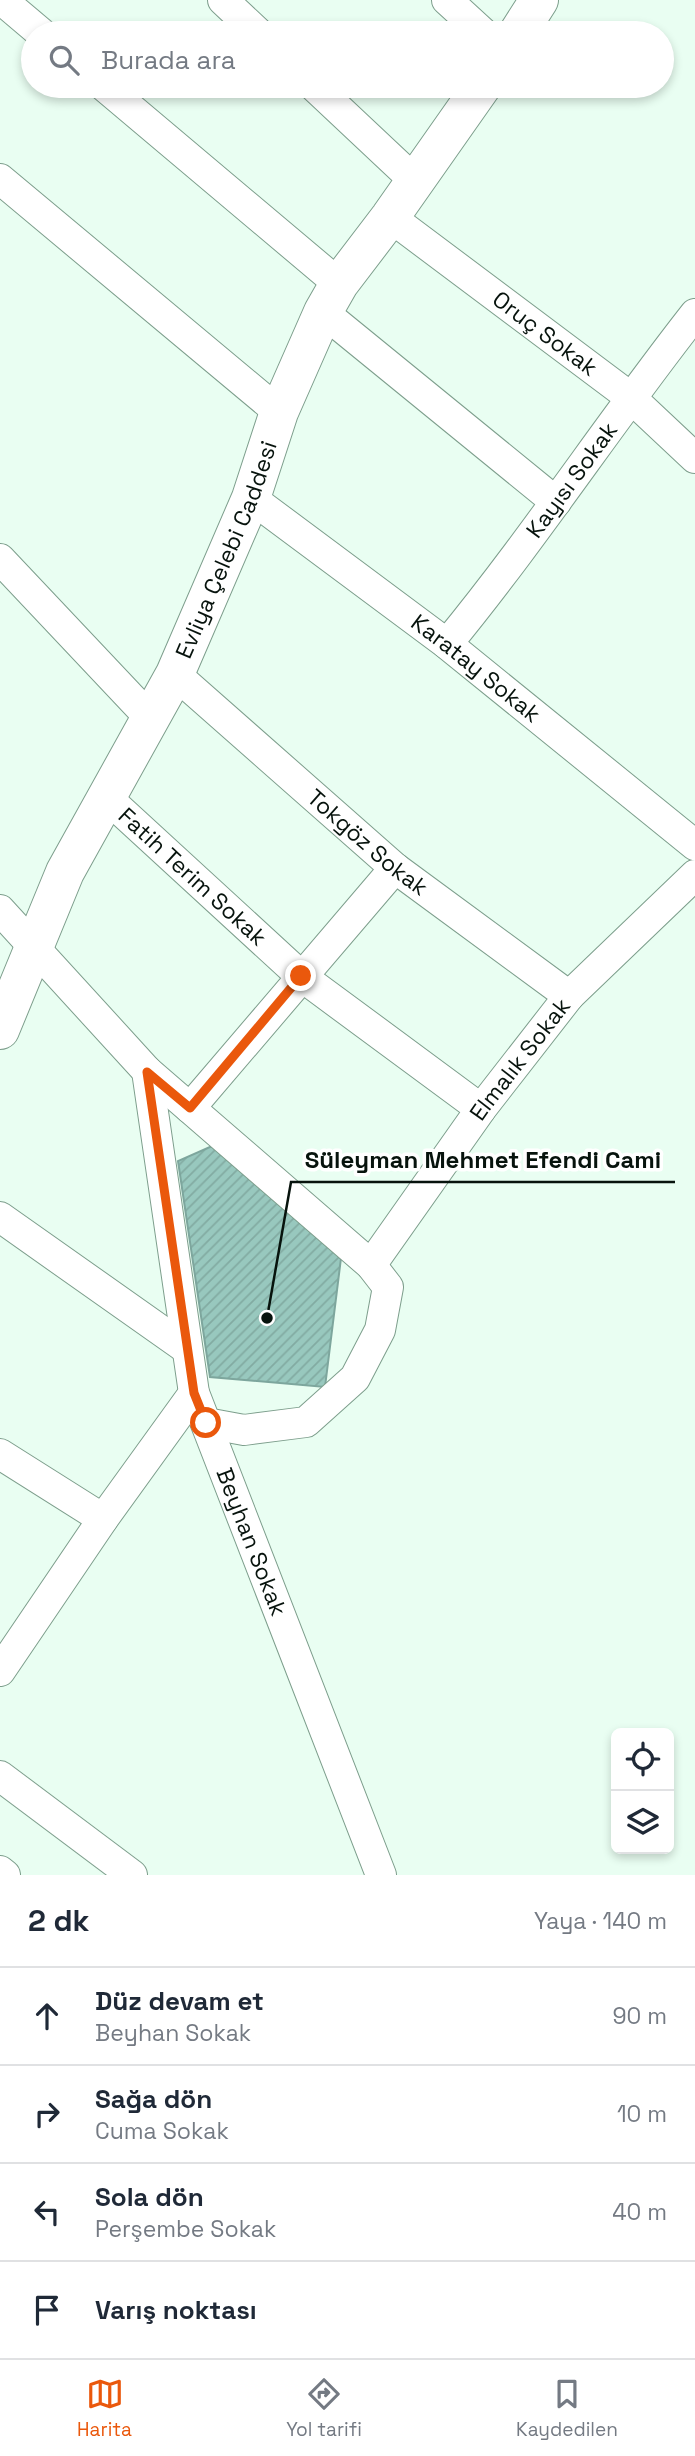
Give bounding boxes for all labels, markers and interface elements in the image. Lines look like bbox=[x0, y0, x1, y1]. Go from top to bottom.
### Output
search box bbox=[21, 21, 674, 98]
icon: search bbox=[45, 41, 83, 79]
text: Burada ara bbox=[101, 43, 236, 77]
street label: Oruç Sokak bbox=[487, 284, 604, 383]
street label: Kayısı Sokak bbox=[519, 416, 624, 544]
street label: Evliya Çelebi Caddesi bbox=[168, 437, 284, 663]
street label: Karatay Sokak bbox=[405, 607, 547, 729]
street label: Tokgöz Sokak bbox=[301, 783, 434, 902]
street label: Fatih Terim Sokak bbox=[112, 801, 273, 952]
route end bbox=[285, 960, 316, 991]
street label: Elmalık Sokak bbox=[463, 992, 577, 1126]
callout: Süleyman Mehmet Efendi Cami bbox=[291, 1137, 675, 1182]
text: Süleyman Mehmet Efendi Cami bbox=[305, 1144, 661, 1175]
route start bbox=[190, 1407, 221, 1438]
street label: Beyhan Sokak bbox=[209, 1463, 294, 1620]
map controls bbox=[611, 1728, 674, 1854]
button: locate bbox=[611, 1728, 674, 1791]
button: layers bbox=[611, 1791, 674, 1854]
text: 2 dk bbox=[28, 1901, 90, 1940]
text: Yaya · 140 m bbox=[534, 1906, 667, 1936]
text: Düz devam et bbox=[95, 1984, 264, 2018]
icon: ahead bbox=[28, 1997, 66, 2035]
text: 90 m bbox=[612, 2001, 667, 2031]
text: Beyhan Sokak bbox=[95, 2018, 251, 2048]
text: Sağa dön bbox=[95, 2082, 212, 2116]
icon: right bbox=[28, 2095, 66, 2133]
text: 10 m bbox=[617, 2099, 667, 2129]
text: Cuma Sokak bbox=[95, 2116, 229, 2146]
text: Sola dön bbox=[95, 2180, 204, 2214]
icon: left bbox=[28, 2193, 66, 2231]
text: 40 m bbox=[612, 2197, 667, 2227]
text: Perşembe Sokak bbox=[95, 2214, 276, 2244]
icon: arrive bbox=[28, 2291, 66, 2329]
text: Varış noktası bbox=[95, 2293, 257, 2327]
tab: Harita bbox=[77, 2375, 132, 2442]
tab: Yol tarifi bbox=[286, 2375, 362, 2442]
tab: Kaydedilen bbox=[516, 2375, 618, 2442]

